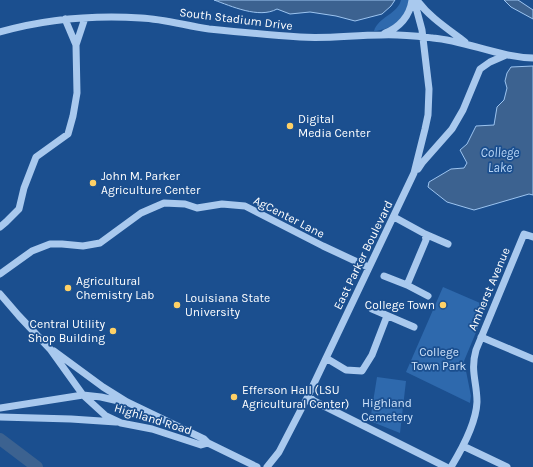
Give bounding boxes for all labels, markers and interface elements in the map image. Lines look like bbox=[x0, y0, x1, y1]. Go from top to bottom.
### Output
street label: South Stadium Drive bbox=[179, 5, 293, 33]
place label: Digital Media Center bbox=[298, 112, 371, 140]
marker: Digital Media Center bbox=[285, 121, 295, 131]
water label: College Lake bbox=[481, 145, 519, 175]
place label: John M. Parker Agriculture Center bbox=[101, 169, 201, 197]
marker: John M. Parker Agriculture Center bbox=[88, 178, 98, 188]
street label: AgCenter Lane bbox=[251, 193, 327, 241]
street label: East Parker Boulevard bbox=[330, 198, 396, 312]
street label: Amherst Avenue bbox=[465, 245, 513, 333]
place label: Agricultural Chemistry Lab bbox=[76, 274, 154, 302]
marker: Agricultural Chemistry Lab bbox=[63, 283, 73, 293]
place label: Louisiana State University bbox=[185, 291, 270, 319]
place label: College Town bbox=[365, 298, 435, 312]
marker: Louisiana State University bbox=[172, 300, 182, 310]
marker: College Town bbox=[438, 300, 448, 310]
place label: Central Utility Shop Building bbox=[28, 317, 105, 345]
marker: Central Utility Shop Building bbox=[108, 326, 118, 336]
park label: College Town Park bbox=[412, 345, 467, 373]
place label: Efferson Hall (LSU Agricultural Center) bbox=[242, 383, 349, 411]
marker: Efferson Hall (LSU Agricultural Center) bbox=[229, 392, 239, 402]
park label: Highland Cemetery bbox=[361, 396, 413, 424]
street label: Highland Road bbox=[112, 401, 194, 437]

